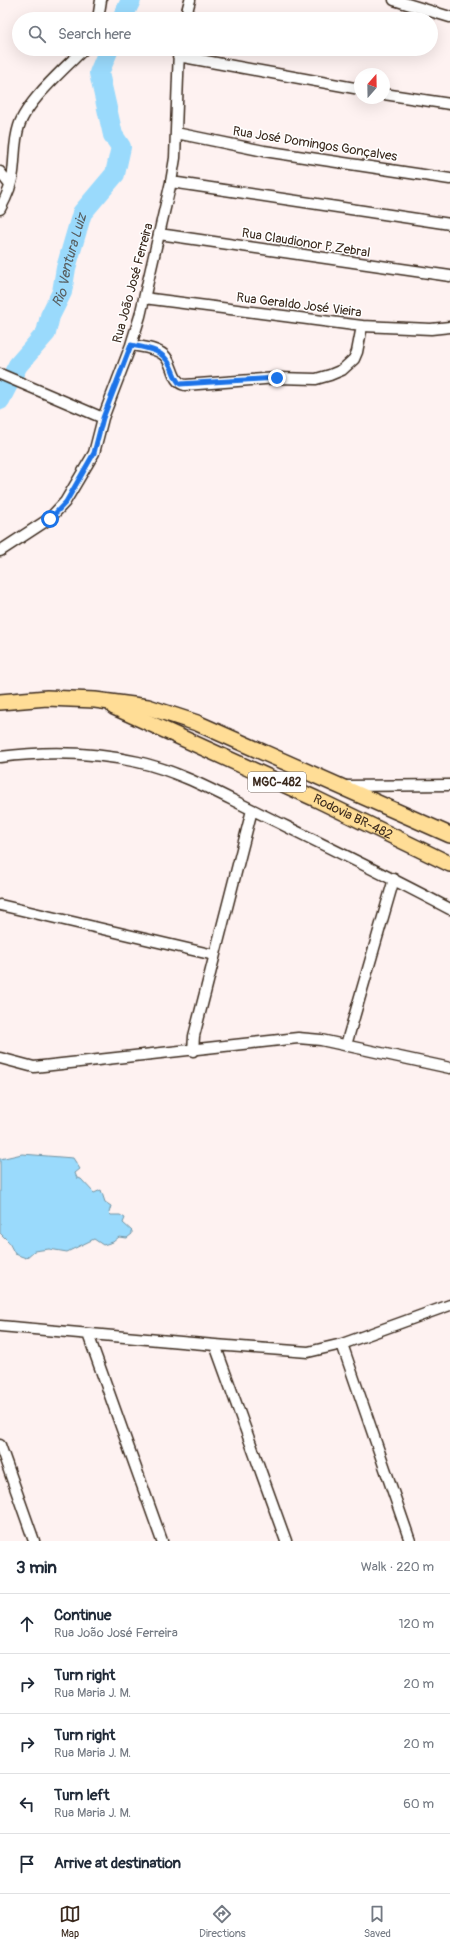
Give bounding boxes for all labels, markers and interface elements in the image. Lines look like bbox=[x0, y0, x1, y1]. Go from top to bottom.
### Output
search box bbox=[12, 12, 438, 56]
icon: search bbox=[26, 23, 48, 45]
text: Search here bbox=[58, 25, 131, 44]
north arrow bbox=[354, 68, 390, 104]
street label: Rua José Domingos Gonçalves bbox=[232, 123, 399, 165]
water label: Rio Ventura Luiz bbox=[48, 210, 90, 309]
street label: Rua João José Ferreira bbox=[109, 221, 157, 345]
street label: Rua Claudionor P. Zebral bbox=[241, 225, 371, 261]
street label: Rua Geraldo José Vieira bbox=[236, 289, 362, 321]
route end bbox=[268, 369, 286, 387]
route start bbox=[41, 510, 59, 528]
road number: MGC-482 bbox=[248, 772, 306, 792]
street label: Rodovia BR-482 bbox=[311, 791, 395, 843]
text: 3 min bbox=[16, 1557, 57, 1578]
text: Walk · 220 m bbox=[361, 1559, 434, 1575]
text: Continue bbox=[54, 1606, 112, 1625]
icon: ahead bbox=[16, 1613, 38, 1635]
text: 120 m bbox=[398, 1616, 434, 1632]
text: Rua João José Ferreira bbox=[54, 1625, 178, 1641]
text: Turn right bbox=[54, 1666, 115, 1685]
icon: right bbox=[16, 1673, 38, 1695]
text: 20 m bbox=[403, 1676, 434, 1692]
text: Rua Maria J. M. bbox=[54, 1685, 131, 1701]
text: Turn right bbox=[54, 1726, 115, 1745]
icon: right bbox=[16, 1733, 38, 1755]
text: 20 m bbox=[403, 1736, 434, 1752]
text: Rua Maria J. M. bbox=[54, 1745, 131, 1761]
text: Turn left bbox=[54, 1786, 110, 1805]
icon: left bbox=[16, 1793, 38, 1815]
text: 60 m bbox=[403, 1796, 434, 1812]
text: Rua Maria J. M. bbox=[54, 1805, 131, 1821]
icon: arrive bbox=[16, 1853, 38, 1875]
text: Arrive at destination bbox=[54, 1854, 181, 1873]
tab: Map bbox=[59, 1903, 81, 1940]
tab: Directions bbox=[199, 1903, 246, 1940]
tab: Saved bbox=[364, 1903, 391, 1940]

